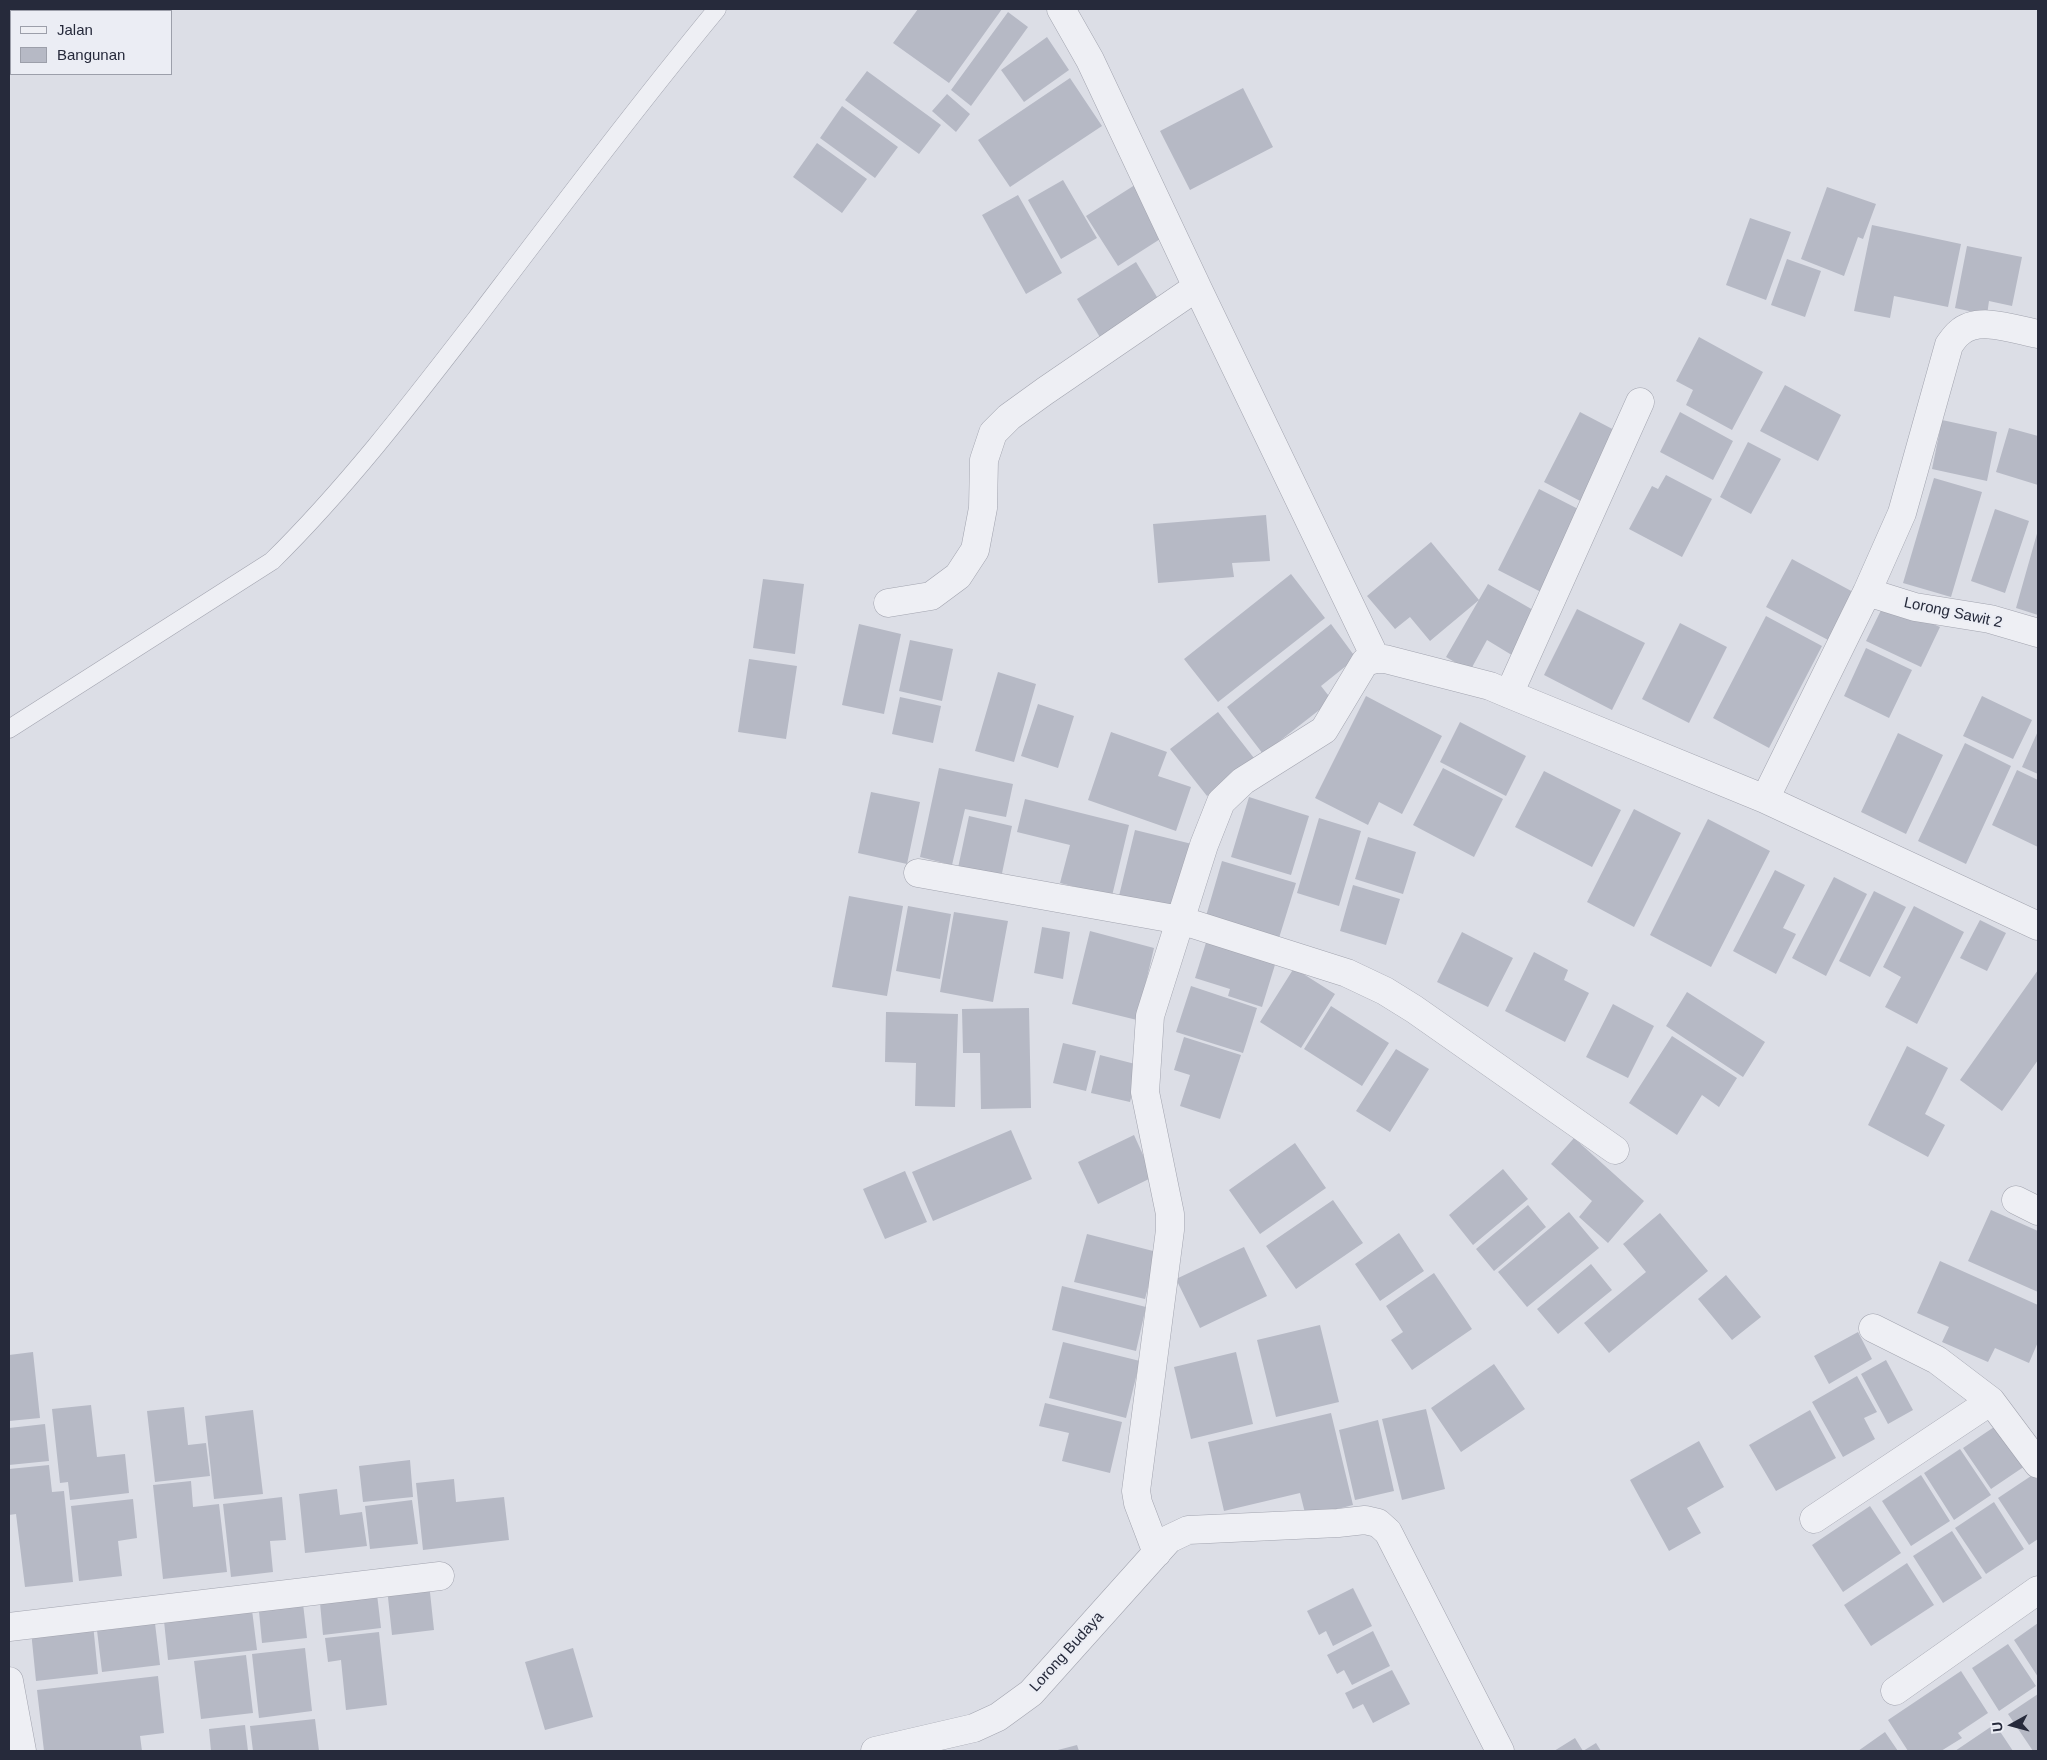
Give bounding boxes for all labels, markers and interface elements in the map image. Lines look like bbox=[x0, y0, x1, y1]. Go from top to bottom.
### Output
legend bbox=[10, 10, 172, 75]
text: Jalan bbox=[57, 21, 93, 38]
text: Bangunan bbox=[57, 46, 125, 63]
street label: Lorong Sawit 2 bbox=[1902, 594, 2004, 632]
street label: Lorong Budaya bbox=[1026, 1608, 1108, 1696]
north arrow bbox=[1987, 1700, 2037, 1750]
text: U bbox=[1989, 1721, 2006, 1733]

